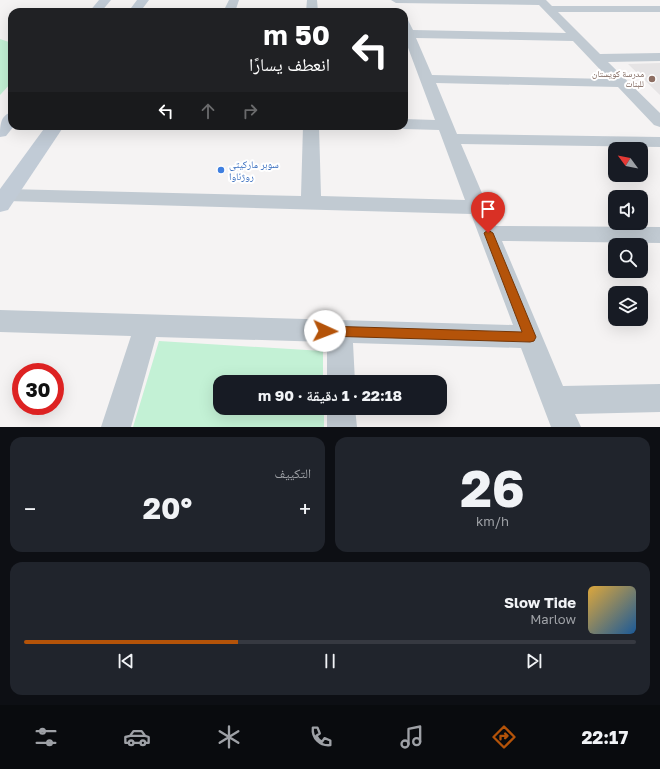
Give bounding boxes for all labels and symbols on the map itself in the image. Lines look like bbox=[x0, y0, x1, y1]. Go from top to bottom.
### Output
place label: مدرسة كويستان للبنات bbox=[592, 68, 644, 89]
marker: مدرسة كويستان للبنات bbox=[647, 74, 657, 84]
north arrow bbox=[608, 142, 648, 182]
place label: سوبر ماركيتى روژئاوا bbox=[229, 158, 279, 182]
marker: سوبر ماركيتى روژئاوا bbox=[216, 165, 226, 175]
pin bbox=[471, 192, 505, 233]
position arrow bbox=[304, 310, 346, 352]
speed limit sign: 30 bbox=[12, 363, 64, 415]

